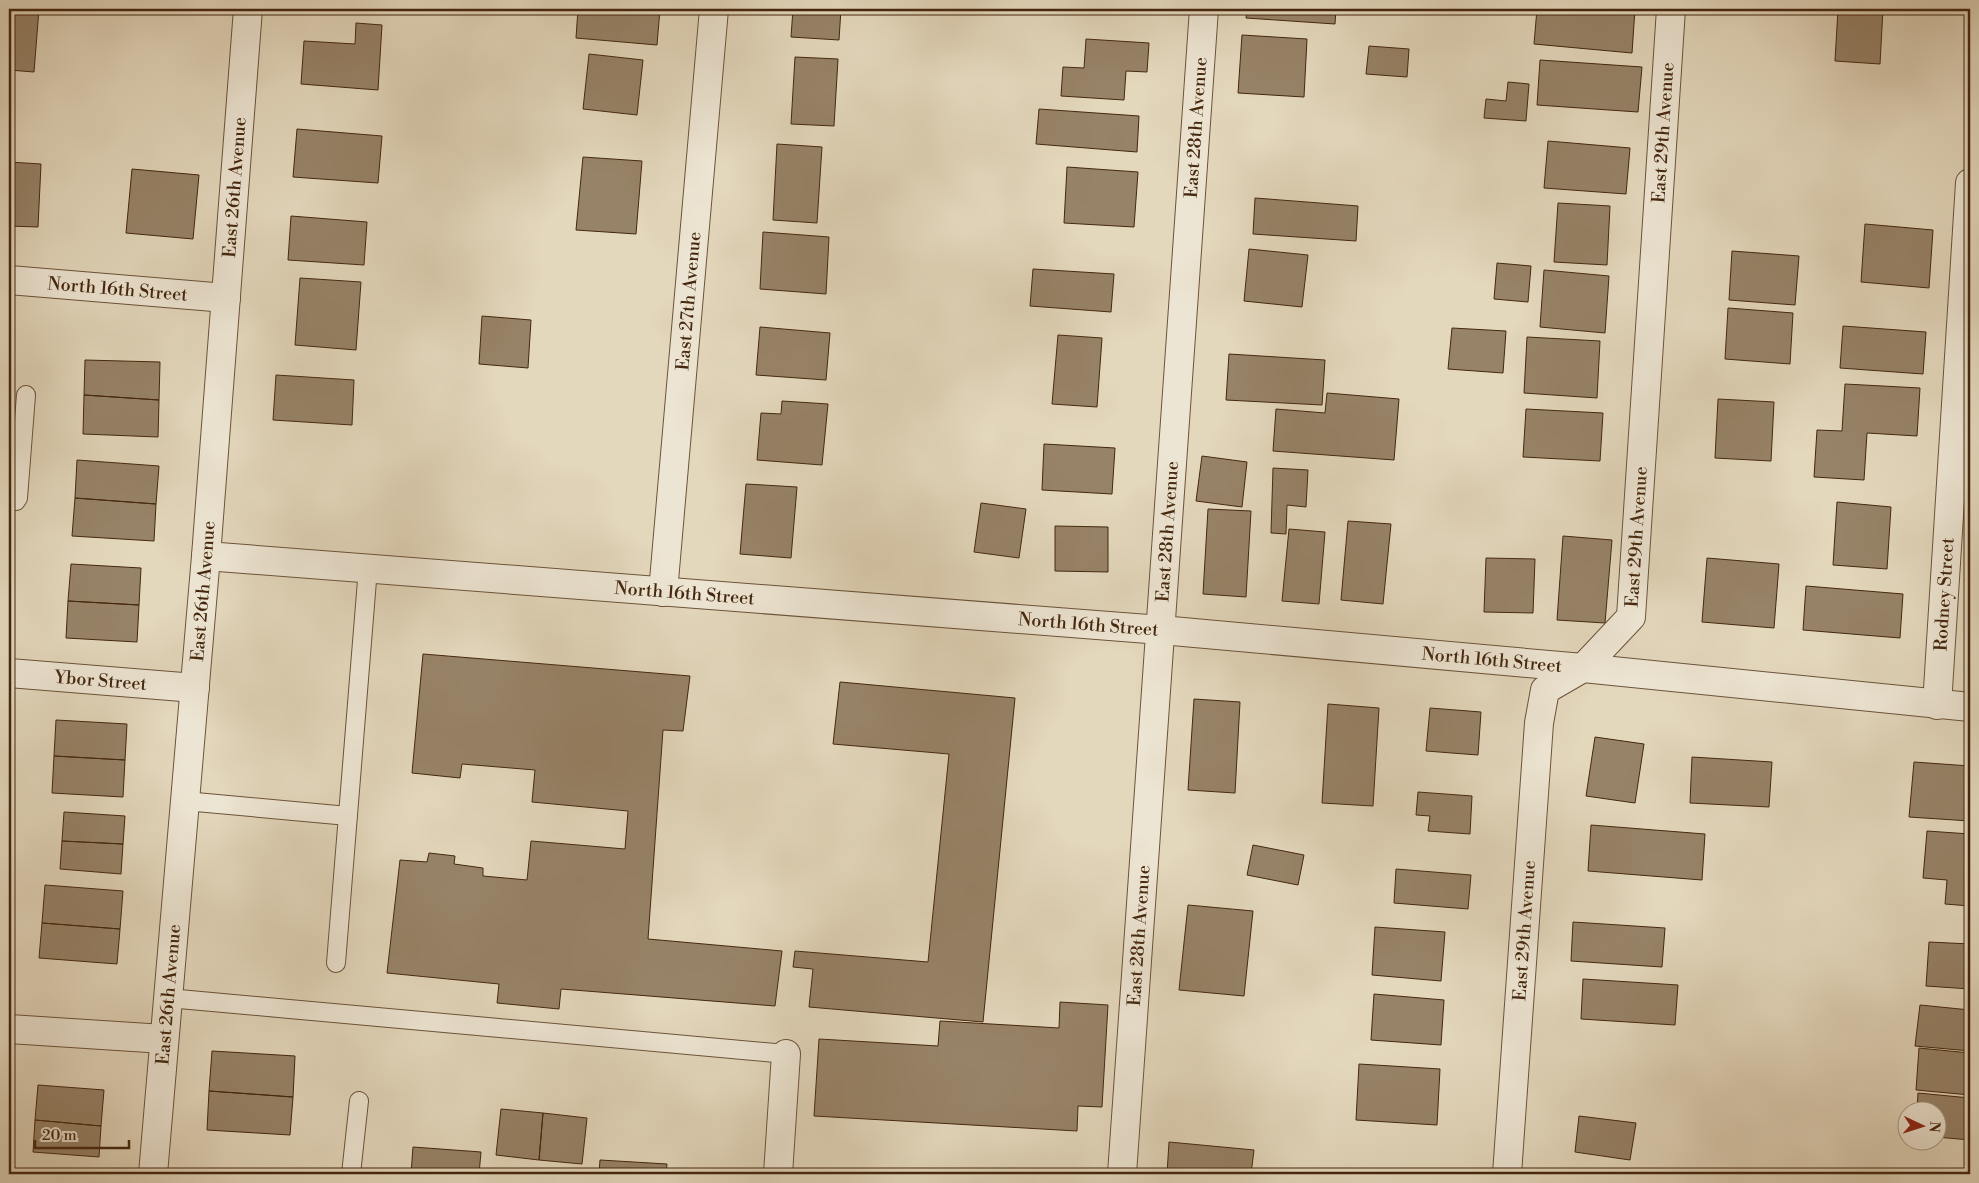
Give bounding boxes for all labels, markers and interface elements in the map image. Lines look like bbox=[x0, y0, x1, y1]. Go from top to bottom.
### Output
street label: East 28th Avenue bbox=[1180, 56, 1213, 199]
street label: East 29th Avenue bbox=[1647, 61, 1679, 204]
street label: East 26th Avenue bbox=[218, 116, 252, 259]
street label: East 27th Avenue bbox=[671, 231, 706, 372]
street label: North 16th Street bbox=[47, 272, 189, 307]
street label: East 28th Avenue bbox=[1151, 460, 1184, 603]
street label: East 29th Avenue bbox=[1621, 466, 1653, 608]
street label: East 26th Avenue bbox=[186, 520, 221, 663]
street label: Rodney Street bbox=[1929, 536, 1960, 652]
street label: North 16th Street bbox=[614, 577, 756, 611]
street label: North 16th Street bbox=[1017, 608, 1160, 642]
street label: North 16th Street bbox=[1421, 643, 1563, 678]
street label: Ybor Street bbox=[53, 666, 148, 696]
street label: East 29th Avenue bbox=[1508, 859, 1541, 1002]
street label: East 28th Avenue bbox=[1123, 864, 1156, 1007]
street label: East 26th Avenue bbox=[151, 923, 186, 1066]
north arrow bbox=[1896, 1100, 1946, 1150]
scale bar bbox=[35, 1118, 129, 1150]
text: N bbox=[1925, 1121, 1943, 1133]
text: 20 m bbox=[42, 1126, 77, 1145]

